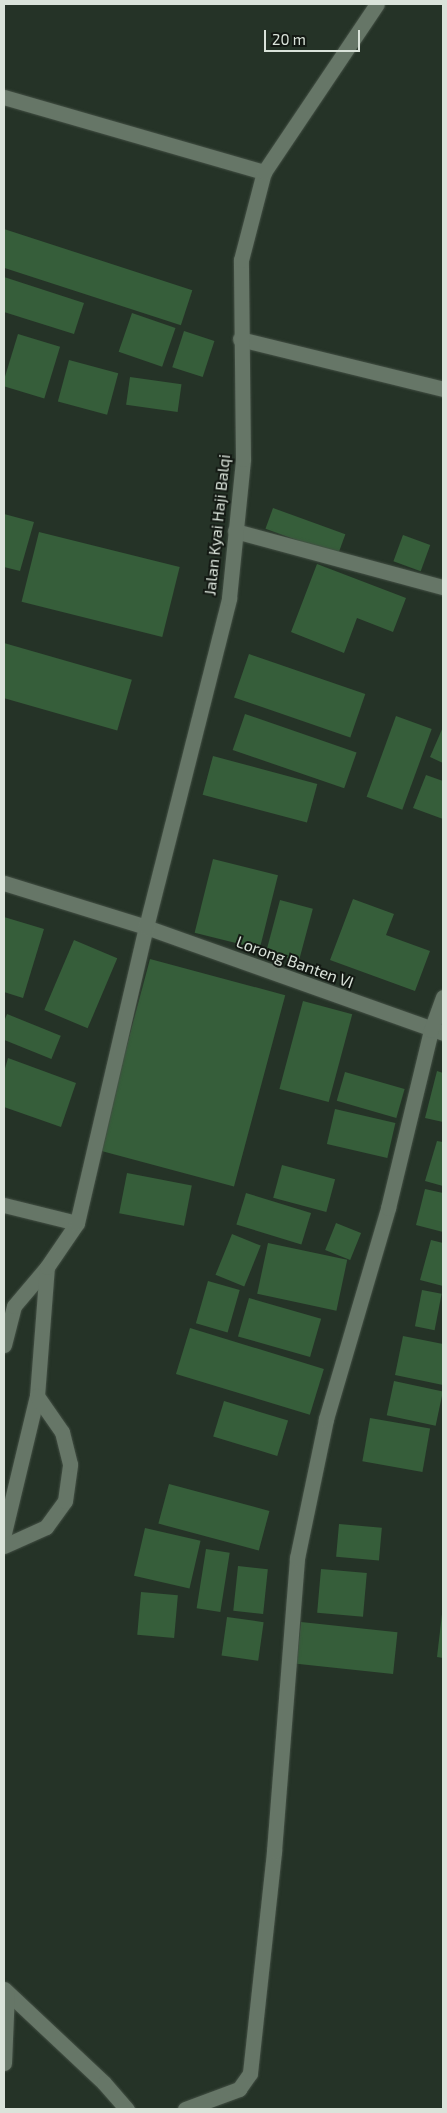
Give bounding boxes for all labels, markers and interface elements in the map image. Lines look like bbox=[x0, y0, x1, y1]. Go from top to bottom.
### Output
scale bar bbox=[267, 20, 363, 52]
text: 20 m bbox=[272, 30, 306, 48]
street label: Jalan Kyai Haji Balqi bbox=[200, 453, 234, 597]
street label: Lorong Banten VI bbox=[234, 932, 356, 992]

